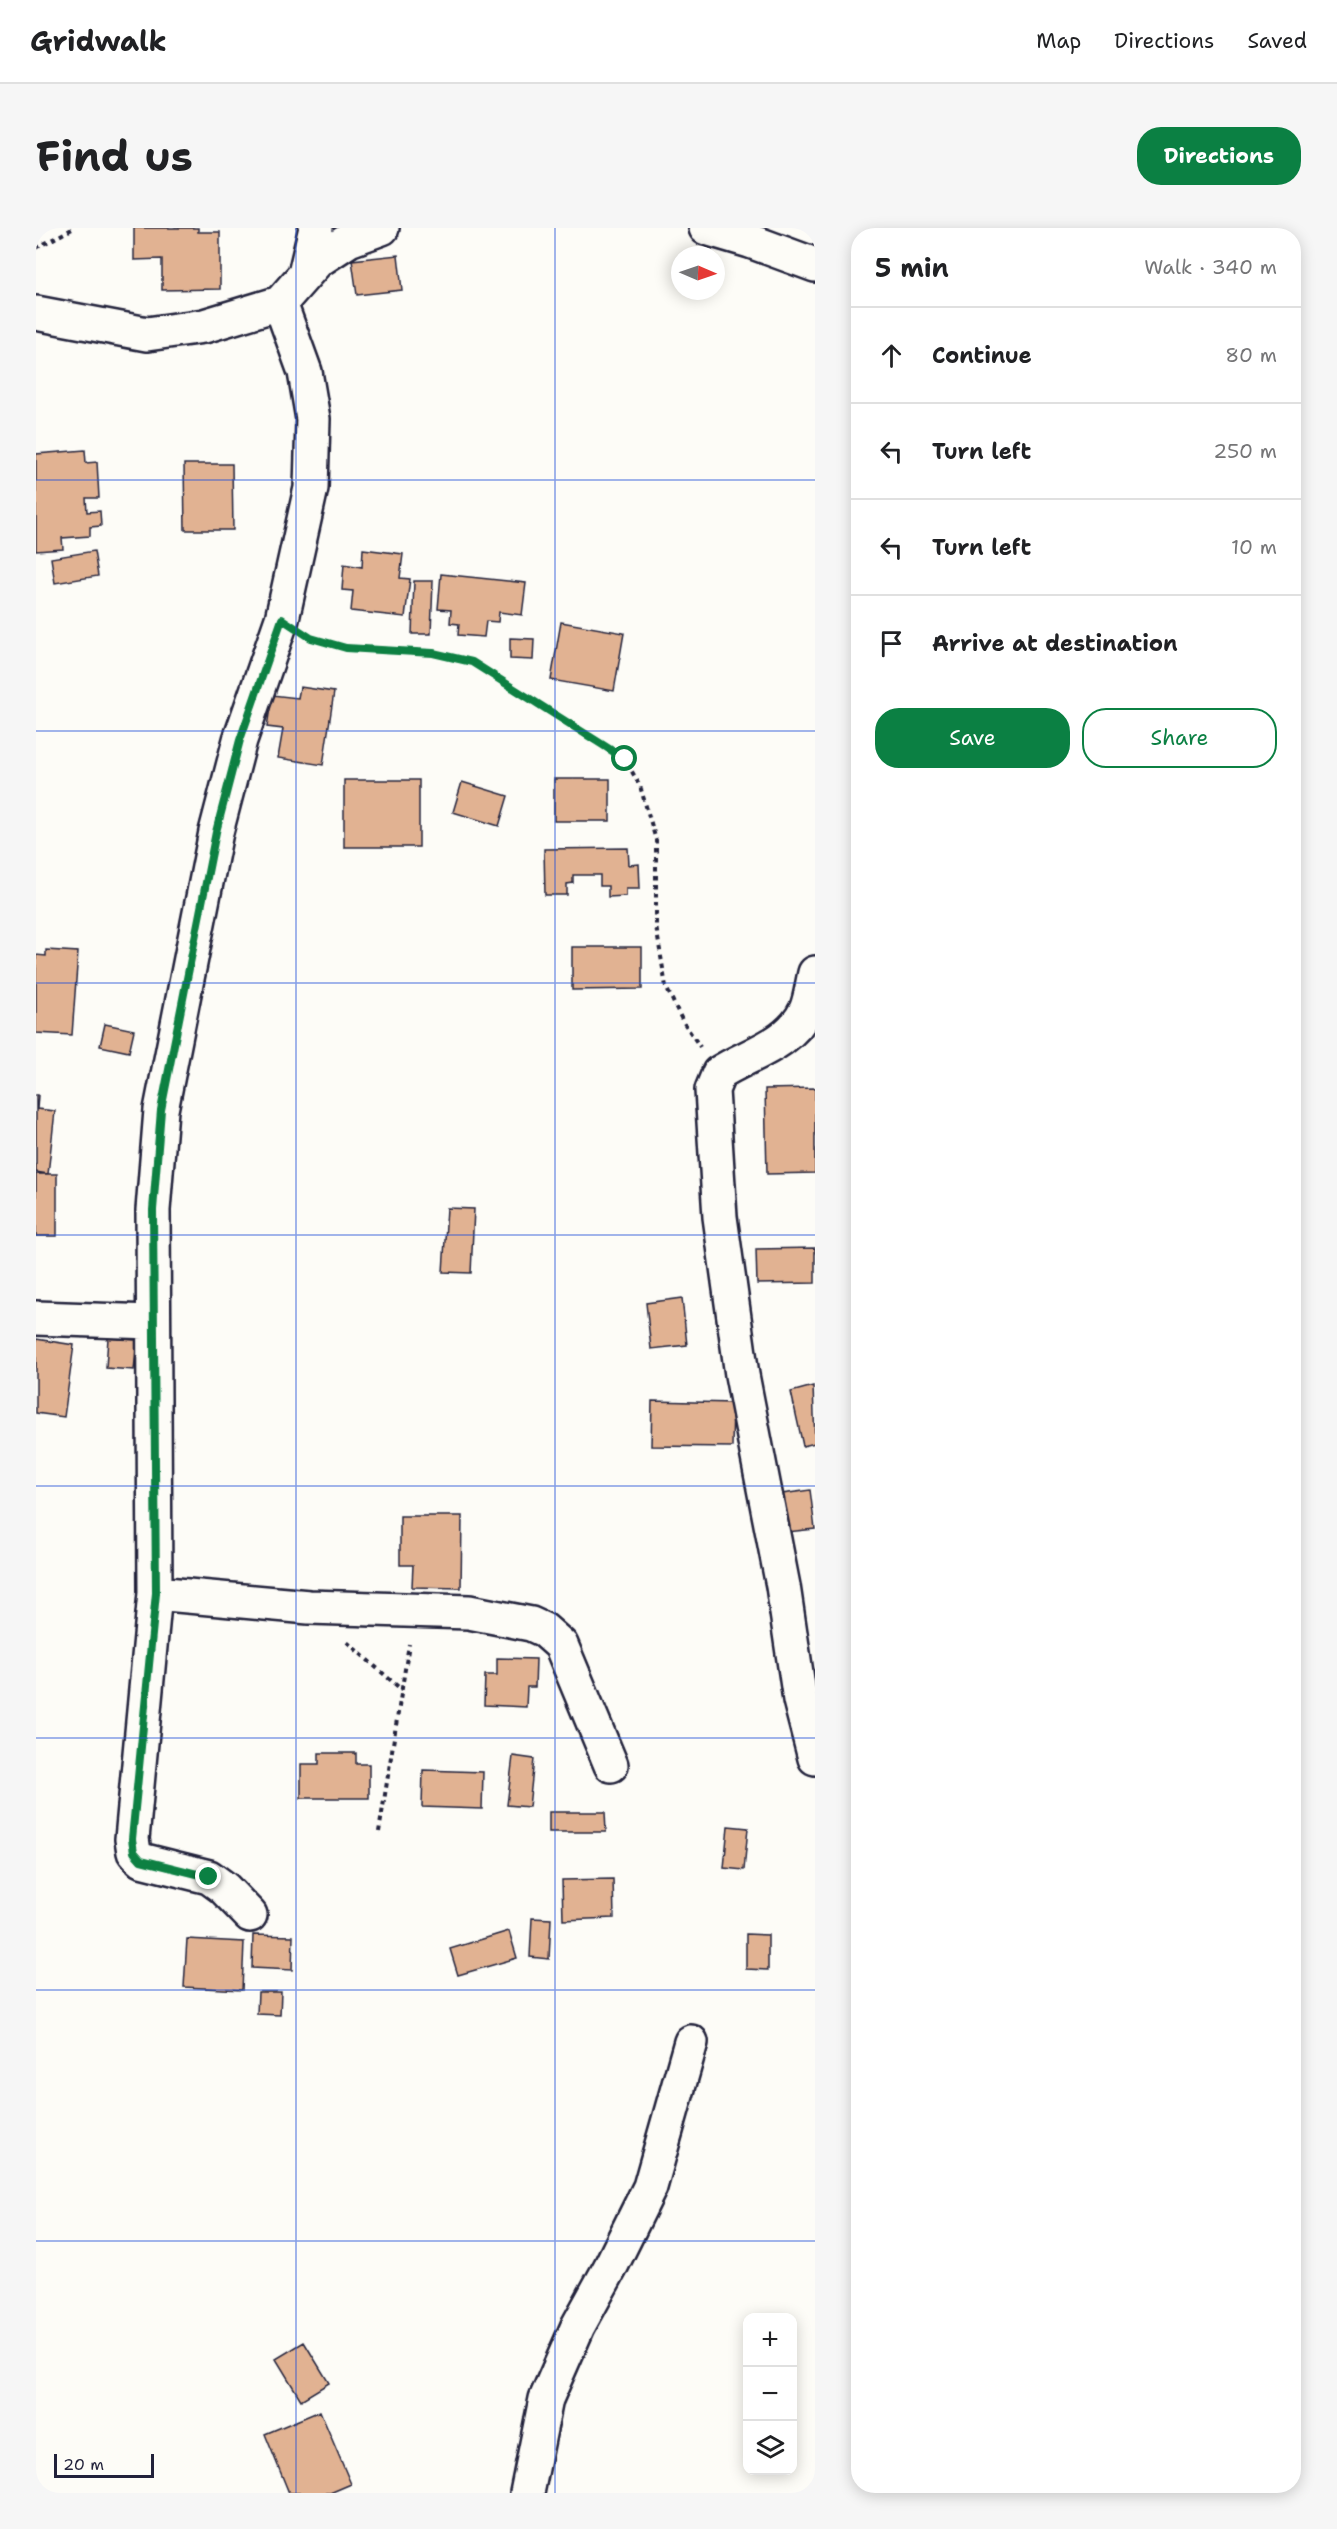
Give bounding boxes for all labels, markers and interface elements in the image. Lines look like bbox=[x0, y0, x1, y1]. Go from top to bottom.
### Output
text: Gridwalk bbox=[30, 22, 167, 60]
text: Map bbox=[1036, 27, 1081, 55]
text: Directions bbox=[1114, 27, 1214, 55]
text: Saved bbox=[1247, 27, 1307, 55]
button: Directions bbox=[1137, 127, 1301, 185]
text: Find us bbox=[36, 128, 193, 184]
north arrow bbox=[671, 246, 725, 300]
text: 5 min bbox=[875, 250, 949, 285]
text: Walk · 340 m bbox=[1144, 254, 1277, 280]
icon: ahead bbox=[875, 339, 908, 372]
text: Continue bbox=[932, 341, 1032, 370]
text: 80 m bbox=[1225, 342, 1277, 368]
icon: left bbox=[875, 435, 908, 468]
text: Turn left bbox=[932, 437, 1031, 466]
text: 250 m bbox=[1213, 438, 1277, 464]
icon: left bbox=[875, 531, 908, 564]
text: Turn left bbox=[932, 533, 1031, 562]
text: 10 m bbox=[1231, 534, 1277, 560]
icon: arrive bbox=[875, 627, 908, 660]
text: Arrive at destination bbox=[932, 629, 1178, 658]
button: Save bbox=[875, 708, 1070, 768]
button: Share bbox=[1082, 708, 1277, 768]
route start bbox=[611, 745, 637, 771]
route end bbox=[195, 1863, 221, 1889]
map controls bbox=[743, 2313, 797, 2475]
button: + bbox=[743, 2313, 797, 2367]
button: − bbox=[743, 2367, 797, 2421]
button: layers bbox=[743, 2421, 797, 2475]
scale bar bbox=[54, 2451, 154, 2478]
text: 20 m bbox=[63, 2454, 104, 2475]

